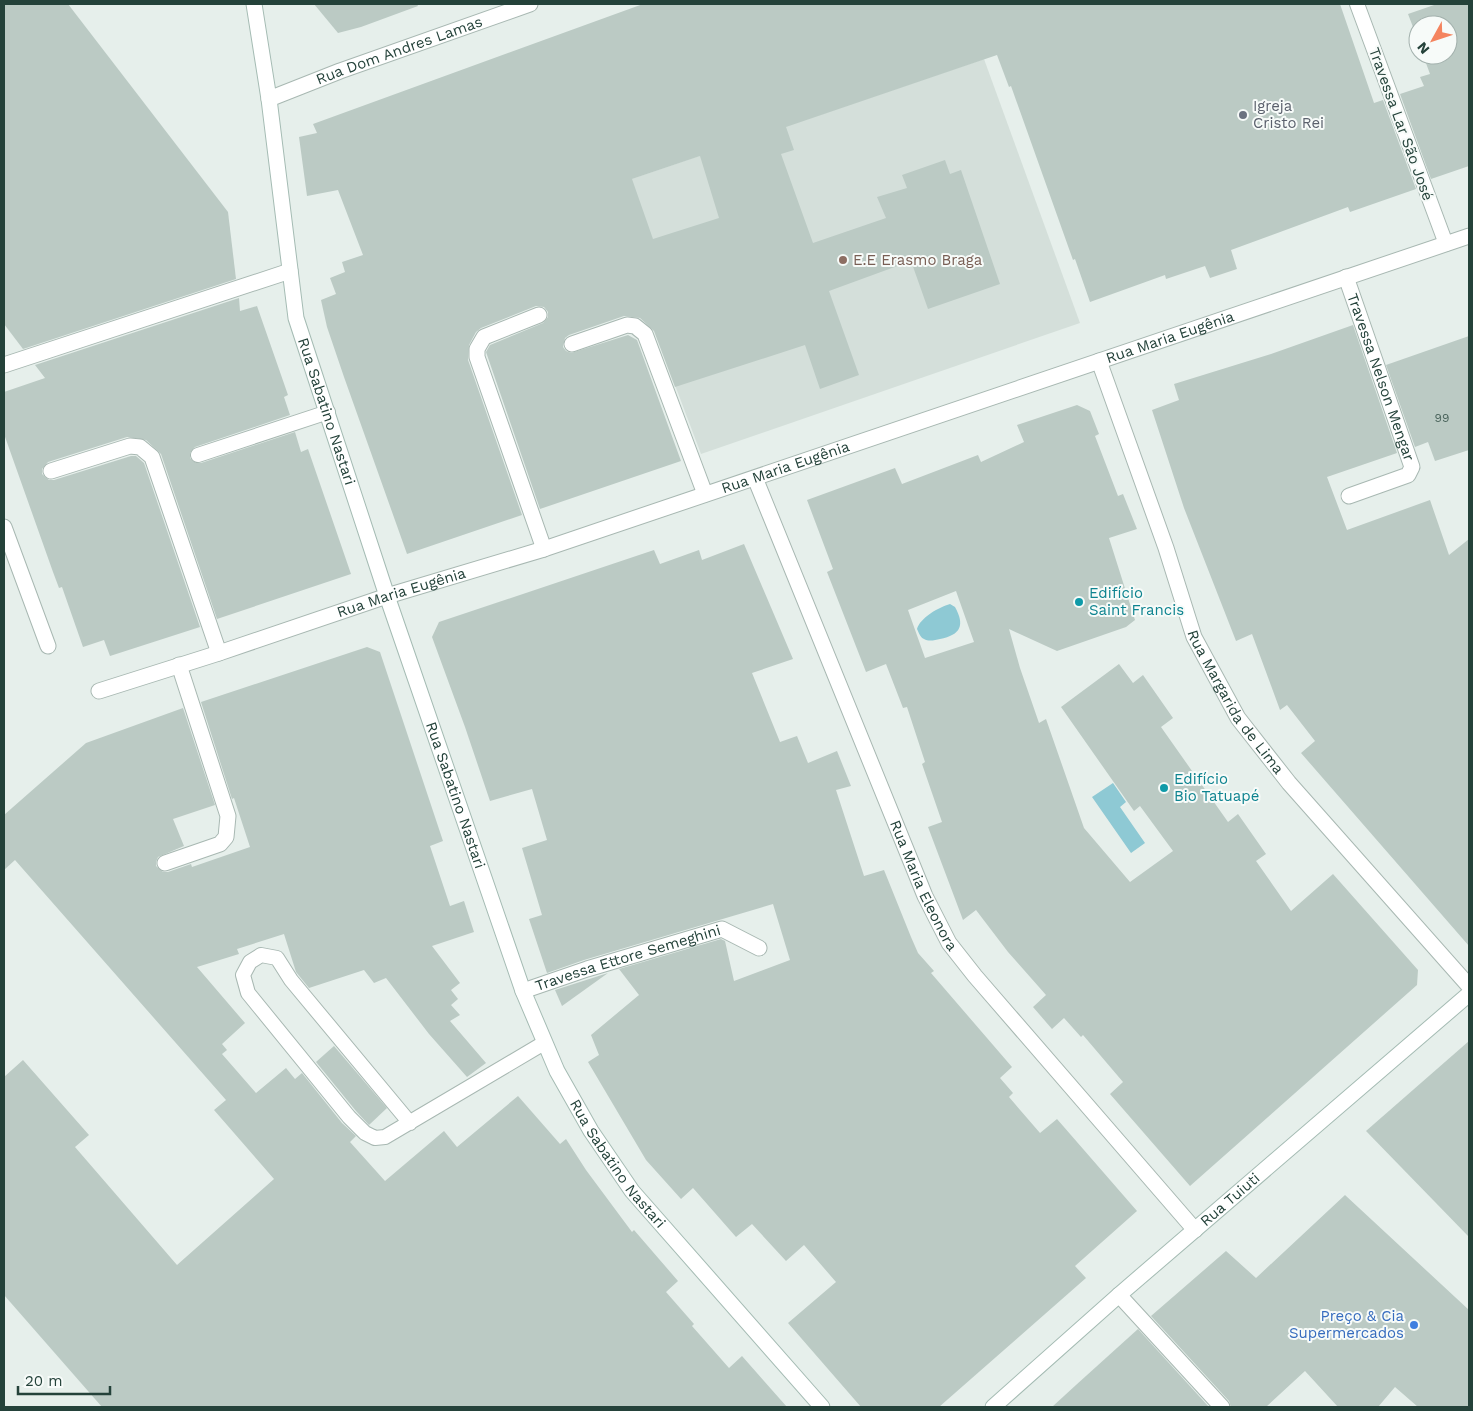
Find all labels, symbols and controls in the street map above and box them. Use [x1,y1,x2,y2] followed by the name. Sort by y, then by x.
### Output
[313,12,485,89] street label: Rua Dom Andres Lamas
[1408,15,1458,65] north arrow
[1414,39,1433,57] text: N
[1365,45,1437,203] street label: Travessa Lar São José
[1253,97,1324,132] place label: Igreja Cristo Rei
[1237,109,1249,121] marker: Igreja Cristo Rei
[853,251,983,269] place label: E.E Erasmo Braga
[837,254,849,266] marker: E.E Erasmo Braga
[1343,291,1418,463] street label: Travessa Nelson Mengar
[1104,307,1237,367] street label: Rua Maria Eugênia
[294,335,359,487] street label: Rua Sabatino Nastari
[1435,411,1449,425] house number: 99
[719,437,852,497] street label: Rua Maria Eugênia
[335,564,468,621] street label: Rua Maria Eugênia
[1089,584,1184,619] place label: Edifício Saint Francis
[1073,596,1085,608] marker: Edifício Saint Francis
[1183,628,1288,778] street label: Rua Margarida de Lima
[422,719,489,871] street label: Rua Sabatino Nastari
[1174,770,1259,805] place label: Edifício Bio Tatuapé
[1158,782,1170,794] marker: Edifício Bio Tatuapé
[886,818,961,955] street label: Rua Maria Eleonora
[533,921,723,995] street label: Travessa Ettore Semeghini
[566,1096,669,1232] street label: Rua Sabatino Nastari
[1197,1169,1264,1230] street label: Rua Tuiuti
[1289,1307,1405,1342] place label: Preço & Cia Supermercados
[1408,1319,1420,1331] marker: Preço & Cia Supermercados
[18,1364,110,1396] scale bar
[25,1372,63,1390] text: 20 m

